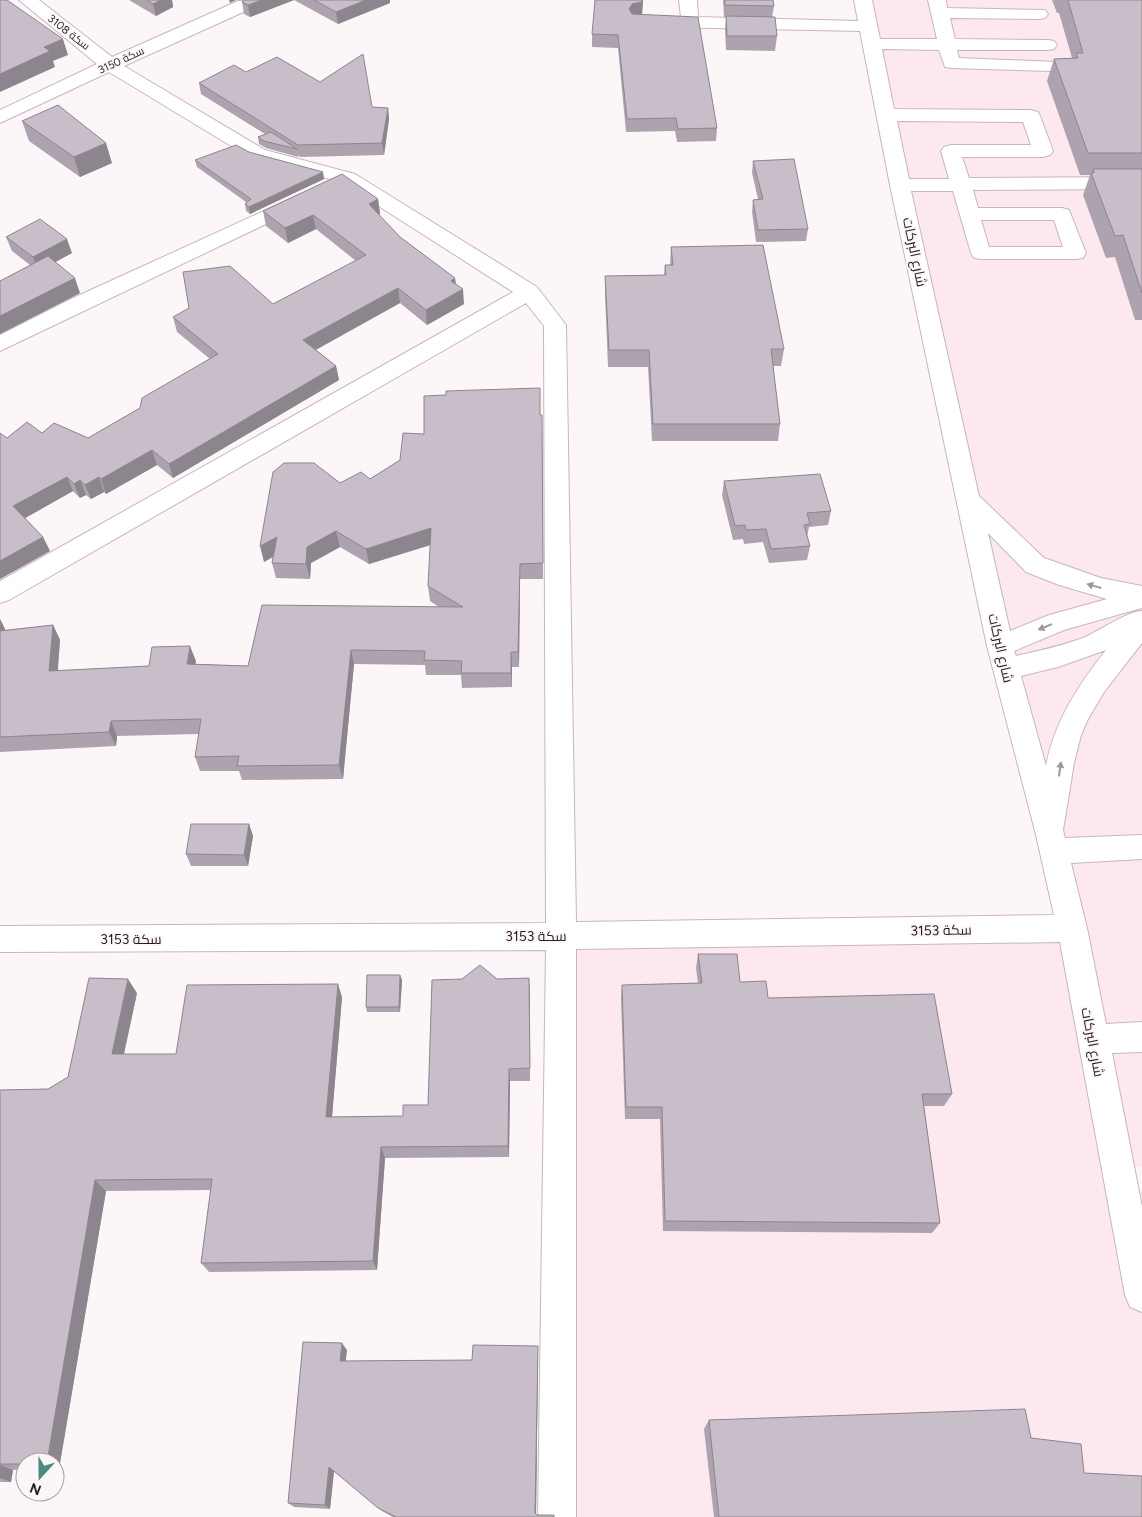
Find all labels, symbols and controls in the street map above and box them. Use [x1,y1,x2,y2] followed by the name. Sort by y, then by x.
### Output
[45,12,92,53] street label: سكة 3108
[96,44,146,77] street label: سكة 3150
[899,216,930,288] street label: شارع البركات
[1087,581,1102,589] one-way arrow
[984,612,1017,684] street label: شارع البركات
[1038,624,1052,632] one-way arrow
[1056,761,1064,777] one-way arrow
[910,921,972,940] street label: سكة 3153
[505,928,567,945] street label: سكة 3153
[100,931,162,948] street label: سكة 3153
[1077,1006,1108,1078] street label: شارع البركات
[15,1452,65,1502] north arrow
[27,1479,44,1499] text: N

